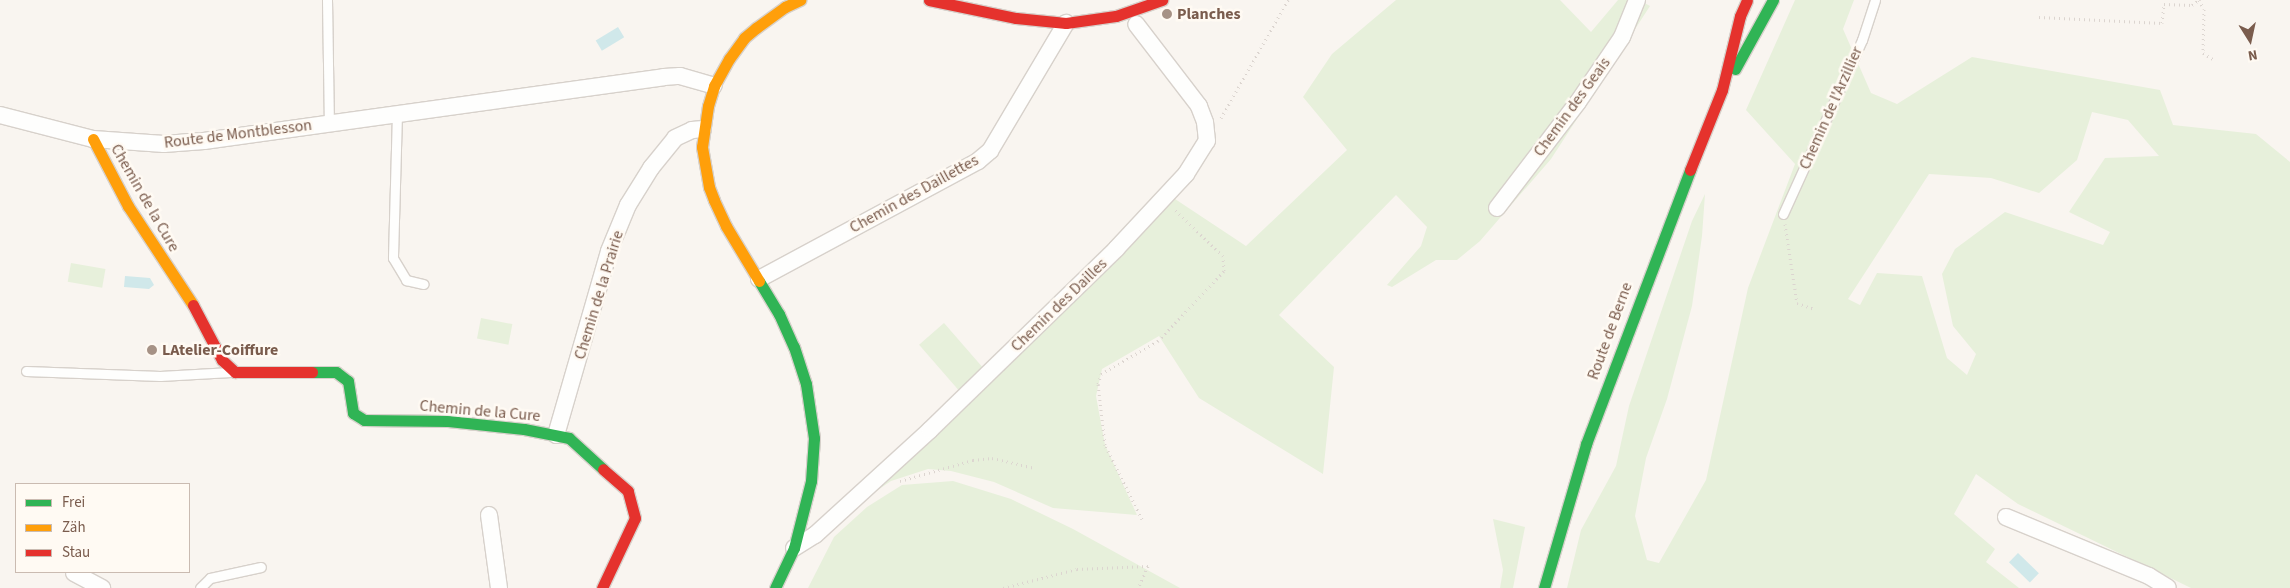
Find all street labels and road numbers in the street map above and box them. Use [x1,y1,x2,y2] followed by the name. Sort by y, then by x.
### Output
[1795,44,1867,172] street label: Chemin de l'Arzillier
[1530,54,1614,160] street label: Chemin des Geais
[163,115,313,153] street label: Route de Montblesson
[106,141,184,255] street label: Chemin de la Cure
[846,151,982,237] street label: Chemin des Daillettes
[570,228,628,362] street label: Chemin de la Prairie
[1007,254,1111,356] street label: Chemin des Dailles
[1583,280,1637,382] street label: Route de Berne
[419,396,541,426] street label: Chemin de la Cure

